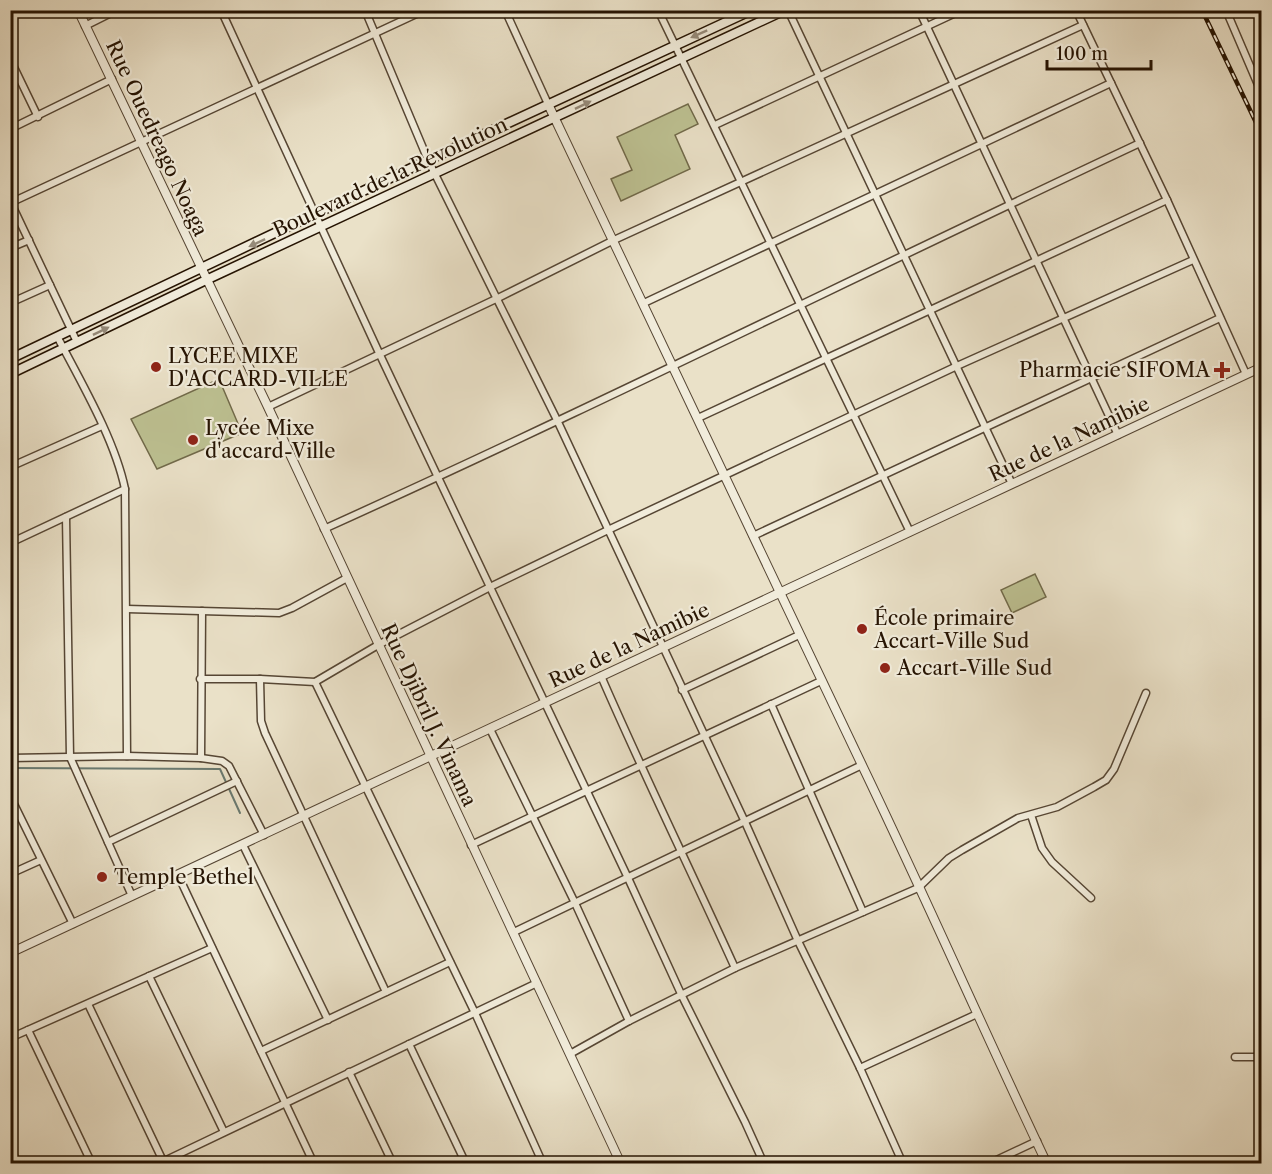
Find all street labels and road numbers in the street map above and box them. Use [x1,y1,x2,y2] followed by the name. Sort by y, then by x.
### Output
[101,36,213,240] street label: Rue Ouedreago Noaga
[269,112,512,242] street label: Boulevard de la Révolution
[985,391,1153,487] street label: Rue de la Namibie
[545,597,713,693] street label: Rue de la Namibie
[376,620,482,811] street label: Rue Djibril J. Vinama

